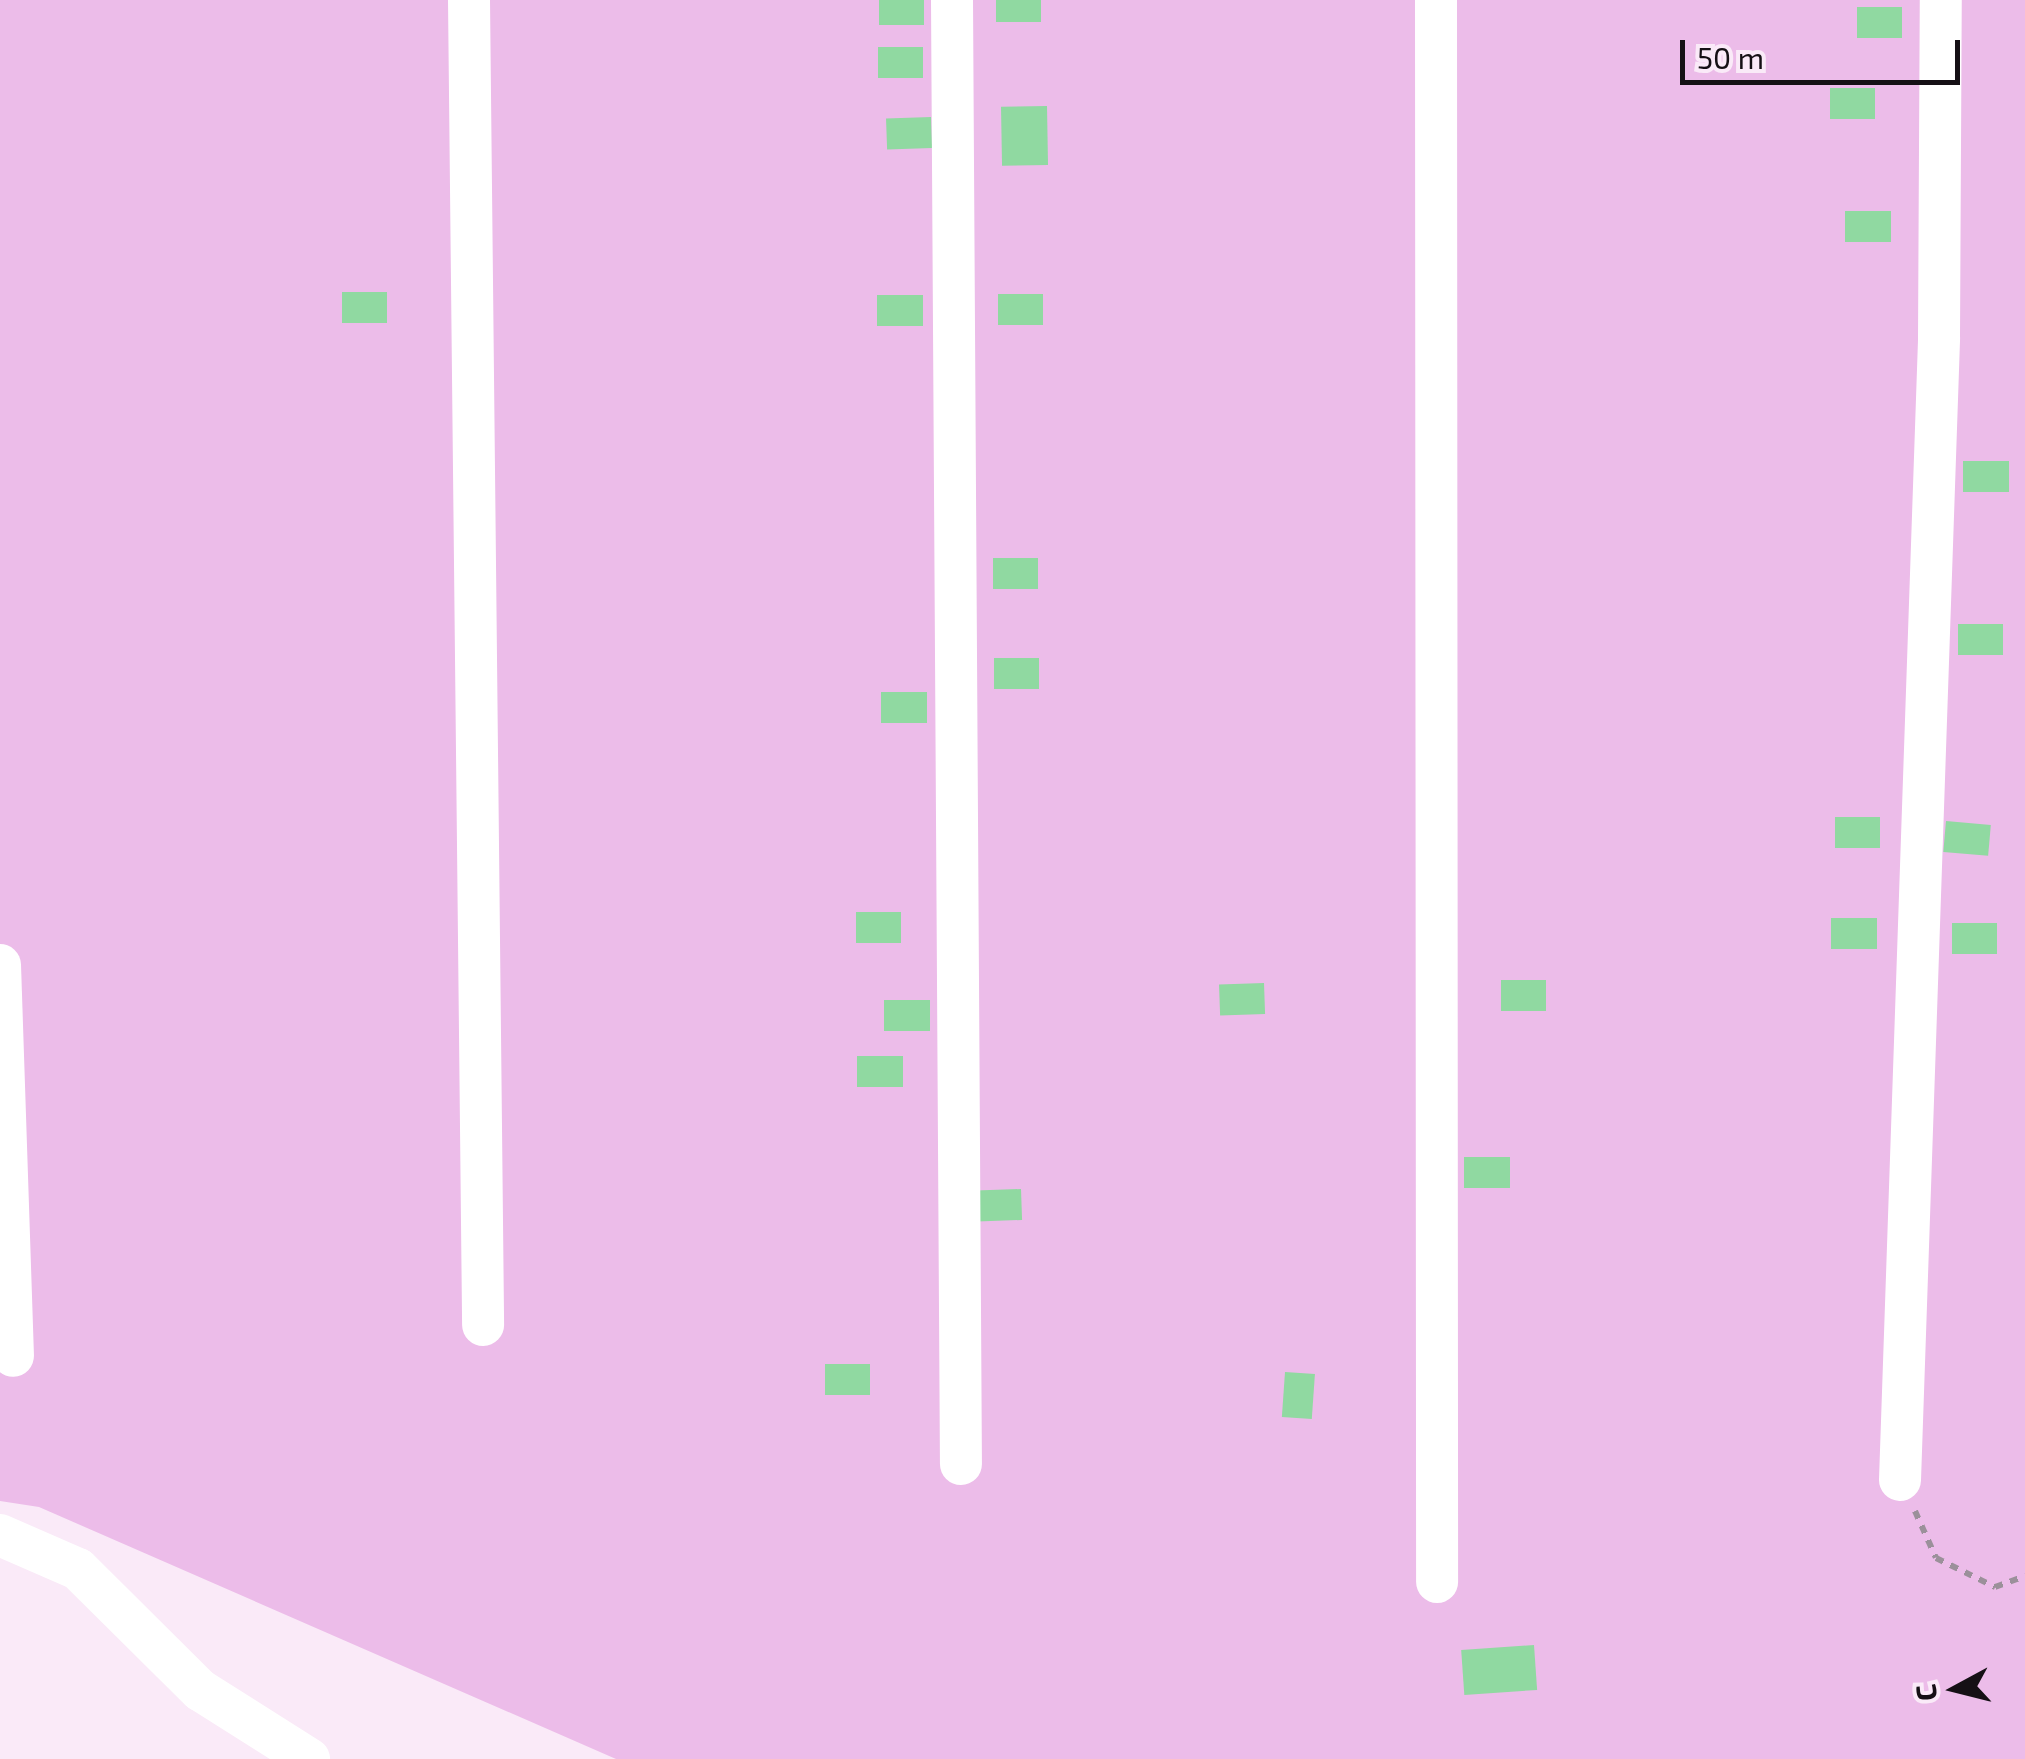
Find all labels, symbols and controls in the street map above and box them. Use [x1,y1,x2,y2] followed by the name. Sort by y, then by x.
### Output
[1685,20,1965,82] scale bar
[1697,39,1764,75] text: 50 m
[1905,1639,2005,1739] north arrow
[1907,1682,1943,1703] text: С

